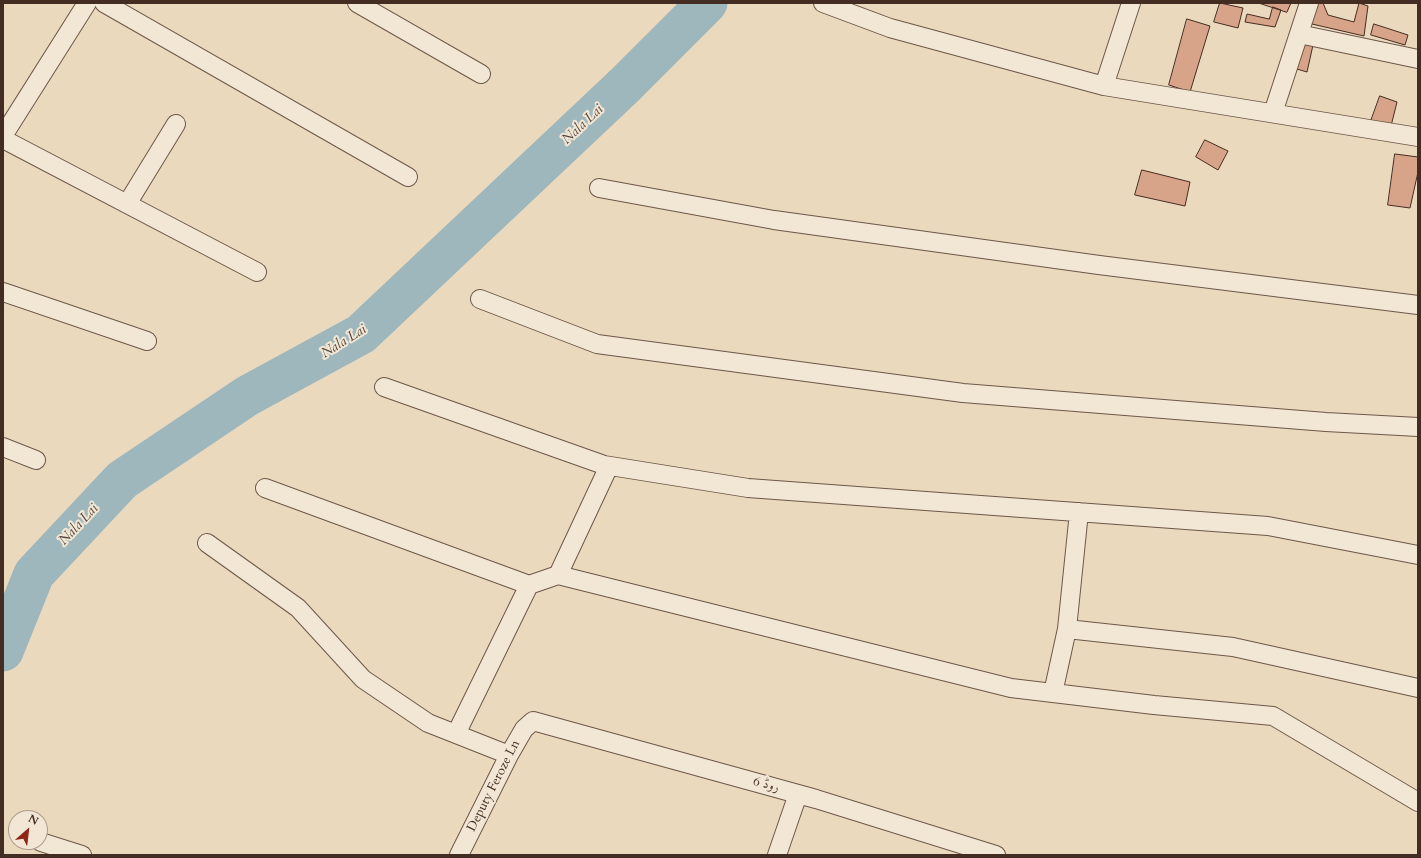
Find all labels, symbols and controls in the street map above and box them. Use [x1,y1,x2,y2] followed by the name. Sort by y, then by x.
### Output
[559,102,607,148] water label: Nala Lai
[318,322,370,362] water label: Nala Lai
[56,501,102,549] water label: Nala Lai
[464,738,524,834] street label: Deputy Feroze Ln
[751,774,781,796] street label: روڈ 6
[8,810,48,850] north arrow
[26,811,41,829] text: N

